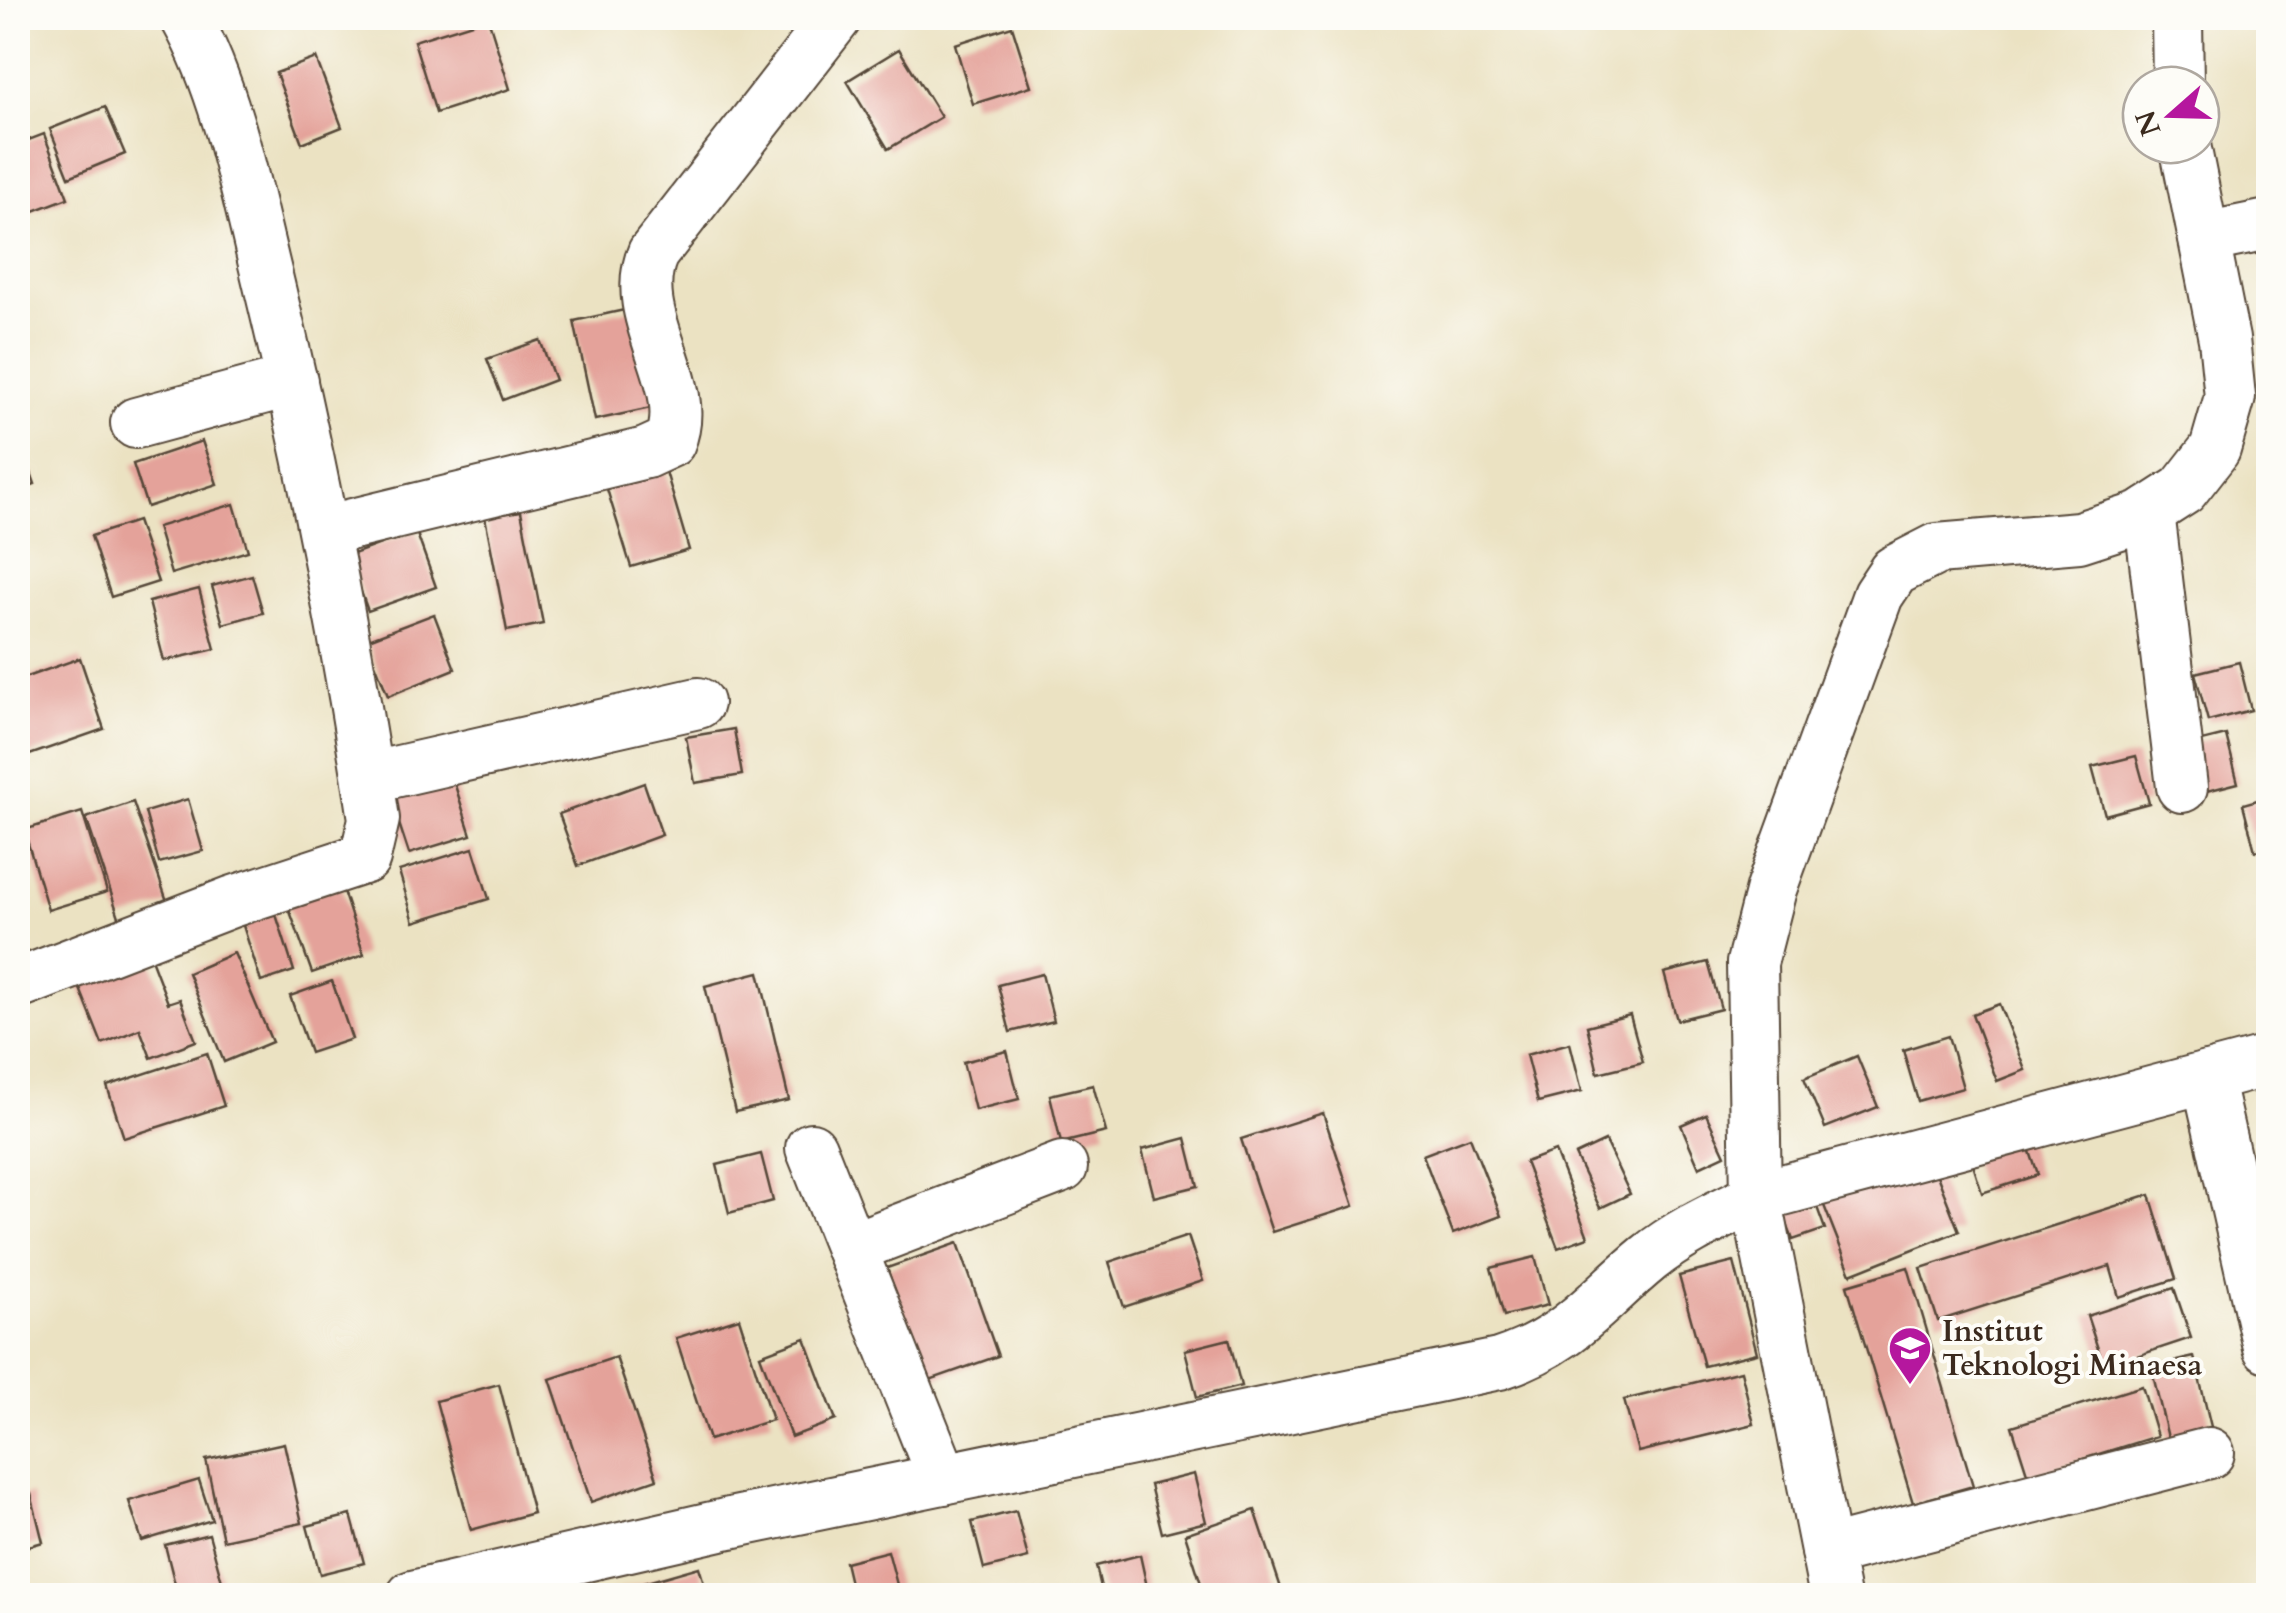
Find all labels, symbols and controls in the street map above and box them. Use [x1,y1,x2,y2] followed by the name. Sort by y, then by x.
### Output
[2121,65,2221,165] north arrow
[2126,105,2170,141] text: N
[1942,1311,2203,1386] place label: Institut Teknologi Minaesa
[1887,1325,1933,1386] school or university icon: Institut Teknologi Minaesa

